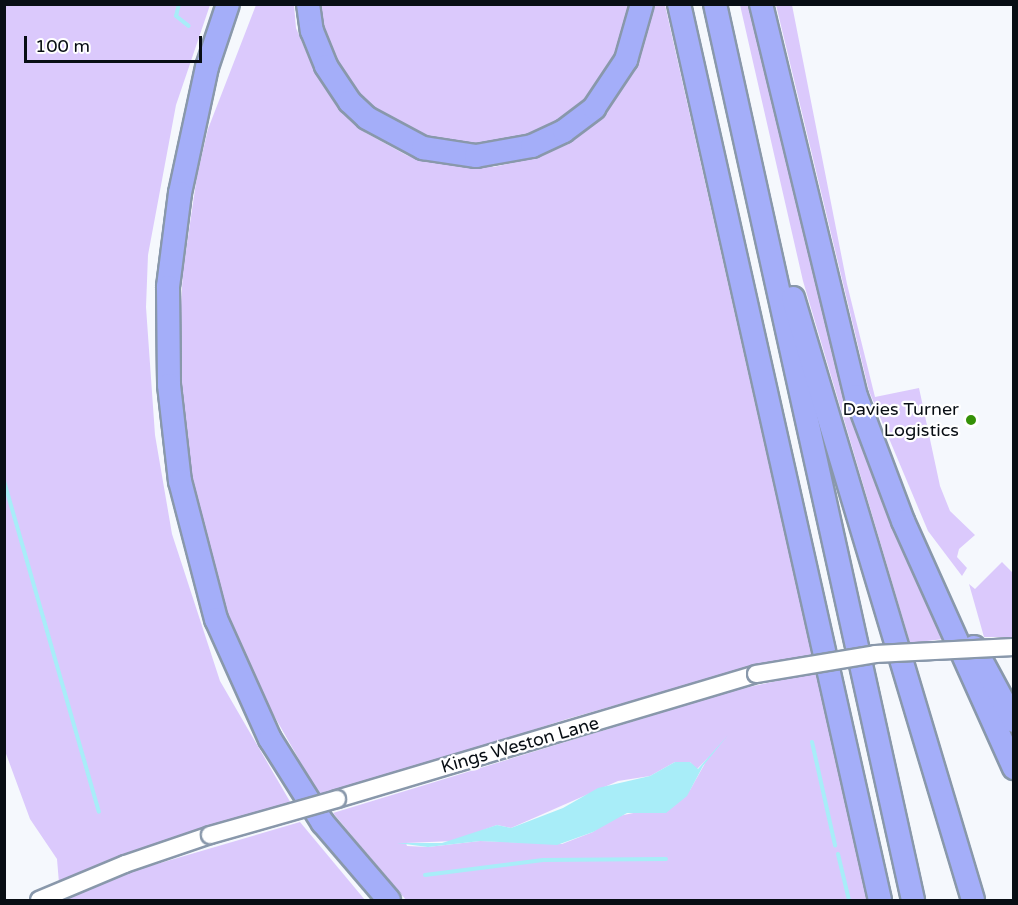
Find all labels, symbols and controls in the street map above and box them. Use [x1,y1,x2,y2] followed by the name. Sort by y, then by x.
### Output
[27,24,206,62] scale bar
[35,35,90,57] text: 100 m
[842,399,959,442] place label: Davies Turner Logistics
[964,413,978,427] marker: Davies Turner Logistics
[439,712,601,778] street label: Kings Weston Lane

